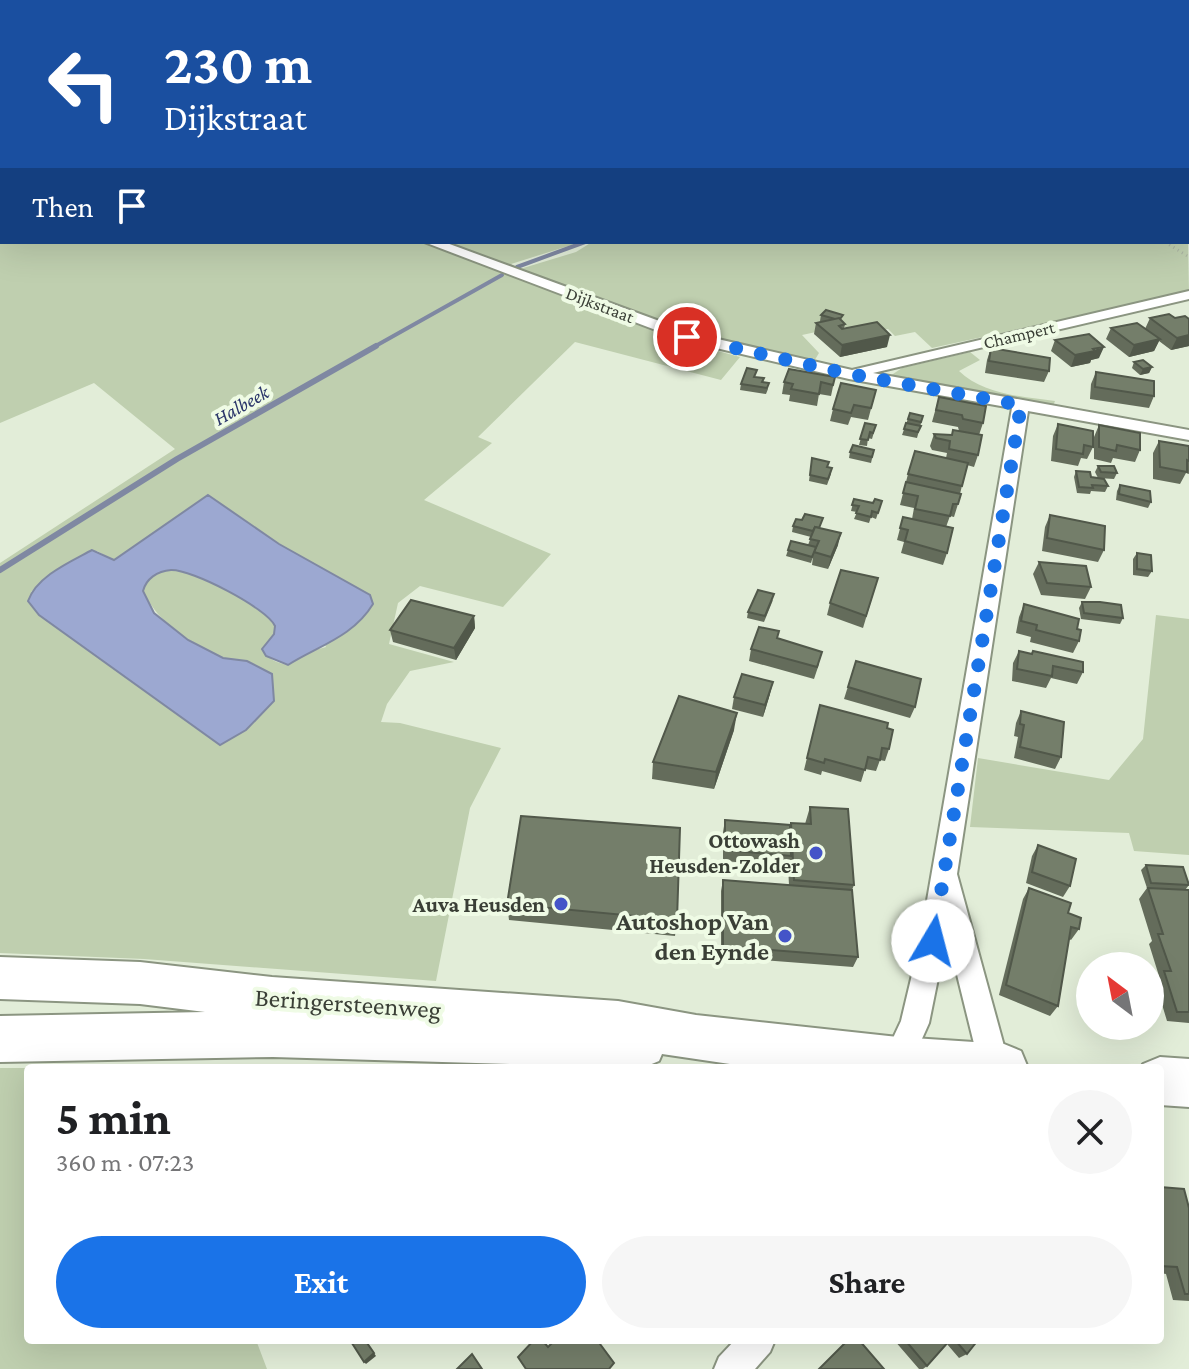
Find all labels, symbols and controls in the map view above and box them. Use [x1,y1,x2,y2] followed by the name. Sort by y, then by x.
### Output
[32,32,136,136] icon: left
[164,33,312,95] text: 230 m
[164,98,307,138] text: Dijkstraat
[110,184,154,228] icon: arrive
[32,190,94,223] text: Then
[563,283,638,328] street label: Dijkstraat
[653,303,721,371] pin
[665,315,709,359] icon: arrive
[981,317,1058,353] street label: Champert
[209,380,274,430] water label: Halbeek
[649,828,800,878] place label: Ottowash Heusden-Zolder
[807,844,825,862] marker: Ottowash Heusden-Zolder
[412,892,545,917] place label: Auva Heusden
[552,895,570,913] marker: Auva Heusden
[891,899,975,983] position arrow
[615,907,769,966] place label: Autoshop Van den Eynde
[776,927,794,945] marker: Autoshop Van den Eynde
[1076,952,1164,1040] north arrow
[1076,952,1164,1040] map controls
[254,983,443,1025] street label: Beringersteenweg
[1048,1090,1132,1174] button: close
[56,1091,171,1144] text: 5 min
[56,1148,194,1177] text: 360 m · 07:23
[56,1236,586,1328] button: Exit
[602,1236,1132,1328] button: Share

